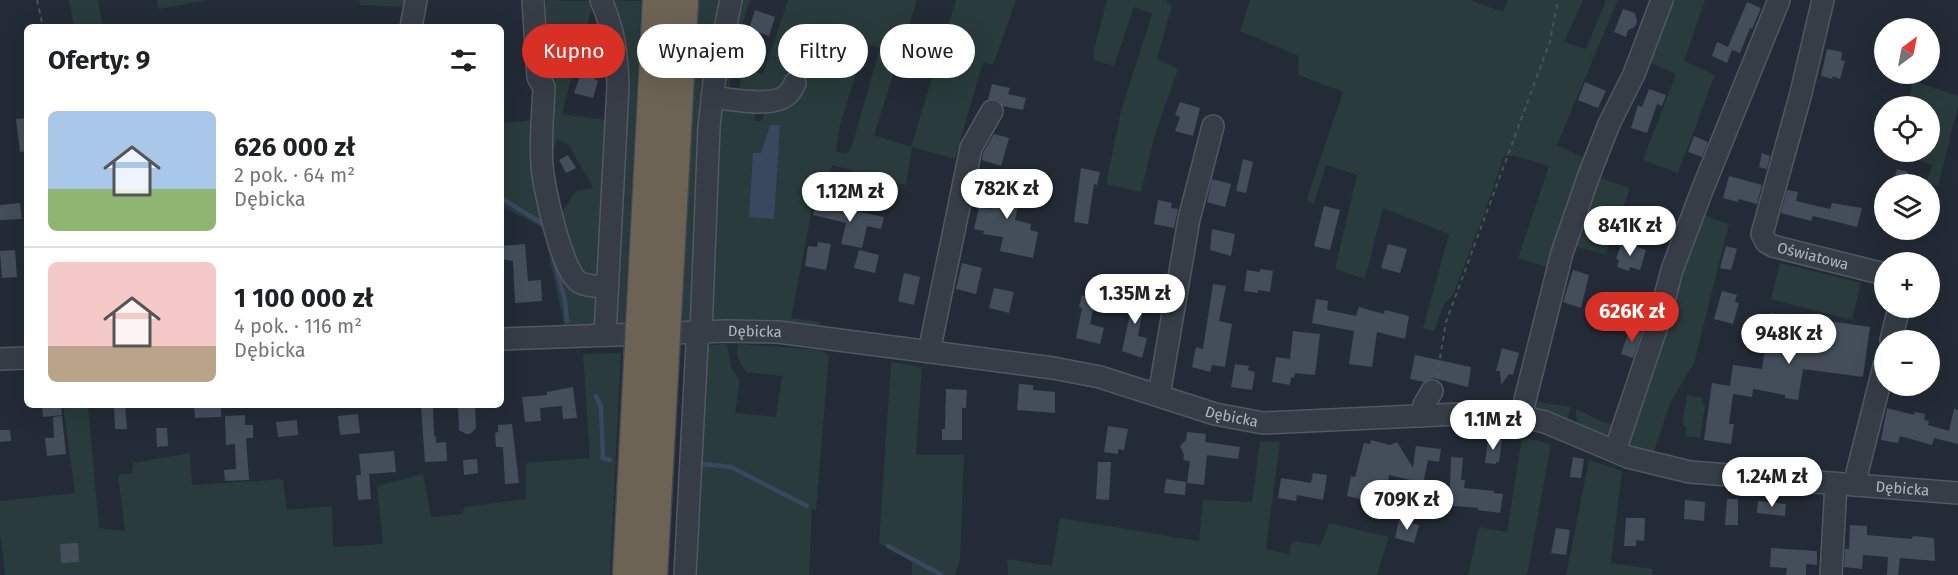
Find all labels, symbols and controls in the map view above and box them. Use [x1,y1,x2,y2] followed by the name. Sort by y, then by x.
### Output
[1874,18,1940,84] north arrow
[1874,18,1940,396] map controls
[522,24,625,78] chip: Kupno
[637,24,766,78] chip: Wynajem
[778,24,868,78] chip: Filtry
[880,24,975,78] chip: Nowe
[447,44,480,77] icon: filters
[48,45,150,76] text: Oferty: 9
[1874,96,1940,162] button: locate
[234,132,355,163] text: 626 000 zł
[96,135,168,207] icon: home
[234,163,355,187] text: 2 pok. · 64 m²
[952,169,1062,220] pin: 782K zł
[788,172,912,223] pin: 1.12M zł
[1874,174,1940,240] button: layers
[975,176,1039,200] text: 782K zł
[816,179,884,203] text: 1.12M zł
[234,187,306,211] text: Dębicka
[1575,206,1685,257] pin: 841K zł
[1598,213,1662,237] text: 841K zł
[1775,238,1851,274] street label: Oświatowa
[1874,252,1940,318] button: +
[1073,274,1197,325] pin: 1.35M zł
[1099,281,1171,305] text: 1.35M zł
[234,283,374,314] text: 1 100 000 zł
[96,286,168,358] icon: home
[1577,292,1687,343] pin: 626K zł
[1599,299,1665,323] text: 626K zł
[234,314,362,338] text: 4 pok. · 116 m²
[1734,314,1844,365] pin: 948K zł
[1755,321,1823,345] text: 948K zł
[728,322,782,341] street label: Dębicka
[1874,330,1940,396] button: −
[234,338,306,362] text: Dębicka
[1438,400,1548,451] pin: 1.1M zł
[1203,402,1260,431] street label: Dębicka
[1464,407,1522,431] text: 1.1M zł
[1710,457,1834,508] pin: 1.24M zł
[1736,464,1808,488] text: 1.24M zł
[1875,478,1930,500] street label: Dębicka
[1352,480,1462,531] pin: 709K zł
[1374,487,1440,511] text: 709K zł

